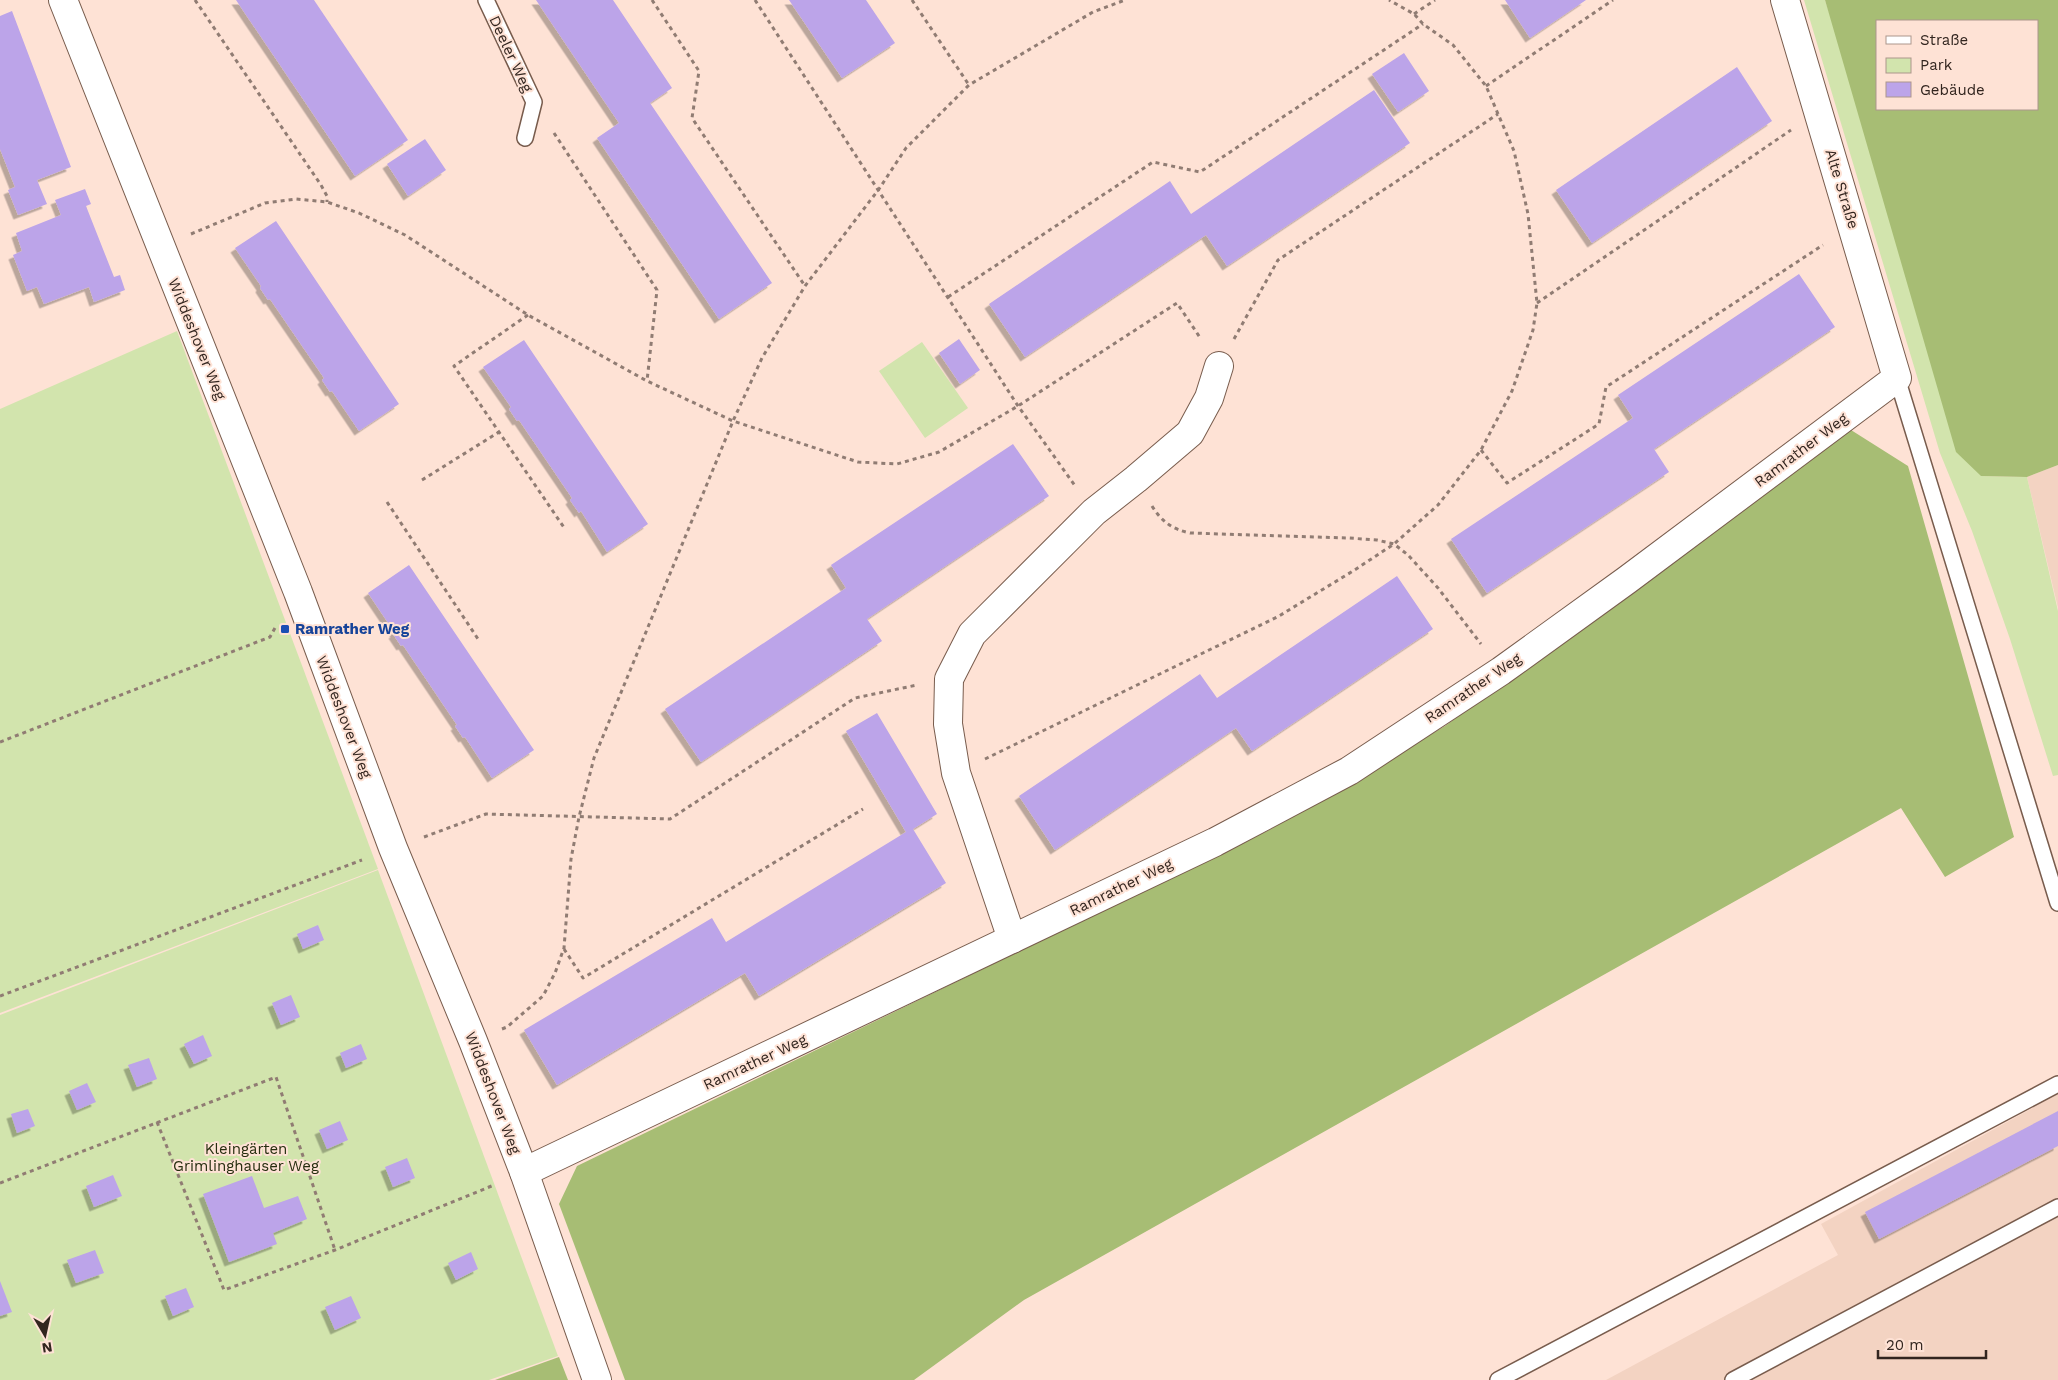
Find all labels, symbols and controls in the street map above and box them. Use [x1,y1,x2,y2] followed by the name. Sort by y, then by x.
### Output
[485,13,537,95] street label: Deeler Weg
[1876,20,2038,110] legend
[1920,31,1968,49] text: Straße
[1920,56,1953,74] text: Park
[1920,81,1985,99] text: Gebäude
[1821,147,1863,231] street label: Alte Straße
[164,276,230,402] street label: Widdeshover Weg
[1751,409,1851,491] street label: Ramrather Weg
[295,620,410,638] place label: Ramrather Weg
[279,623,291,635] marker: Ramrather Weg
[1421,649,1525,727] street label: Ramrather Weg
[312,653,376,781] street label: Widdeshover Weg
[1067,854,1175,920] street label: Ramrather Weg
[461,1029,525,1157] street label: Widdeshover Weg
[700,1030,810,1094] street label: Ramrather Weg
[173,1140,319,1175] park label: Kleingärten Grimlinghauser Weg
[20,1310,70,1360] north arrow
[1878,1328,1986,1360] scale bar
[1886,1336,1924,1354] text: 20 m
[41,1339,53,1357] text: N

